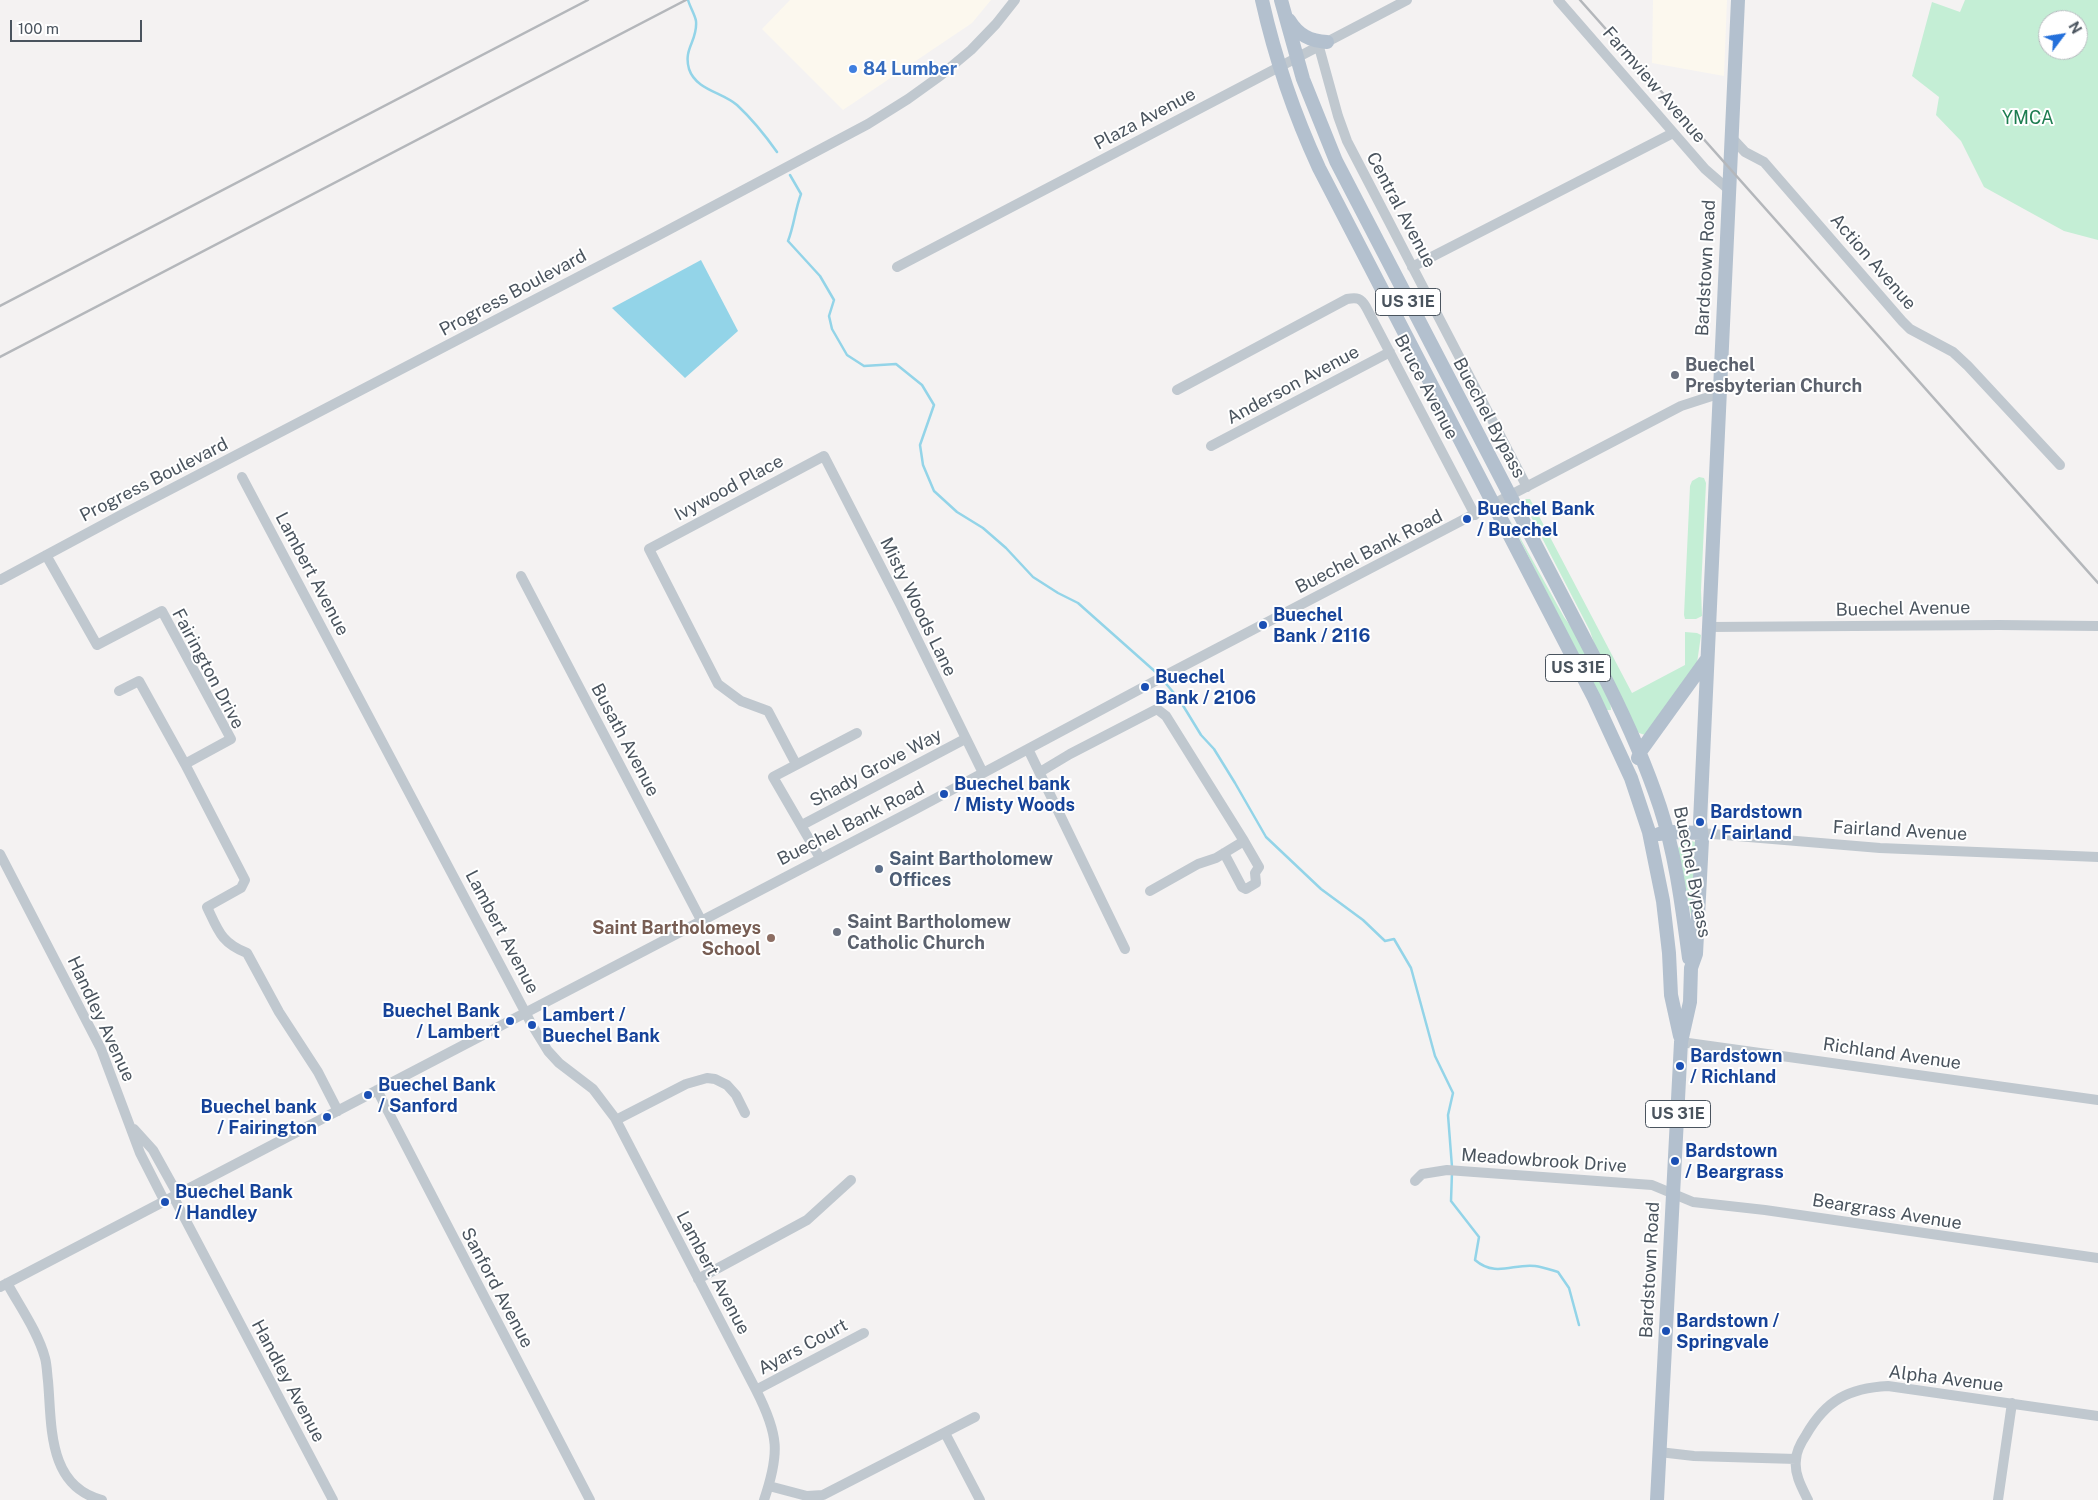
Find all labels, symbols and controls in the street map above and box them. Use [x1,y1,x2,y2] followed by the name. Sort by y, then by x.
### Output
[12,10,145,42] scale bar
[2038,10,2088,60] north arrow
[2065,19,2085,37] text: N
[18,20,59,37] text: 100 m
[1598,23,1710,147] street label: Farmview Avenue
[863,58,957,80] place label: 84 Lumber
[847,63,859,75] marker: 84 Lumber
[1091,83,1199,155] street label: Plaza Avenue
[2002,107,2054,129] park label: YMCA
[1361,148,1441,272] street label: Central Avenue
[1692,199,1720,337] street label: Bardstown Road
[1825,210,1921,314] street label: Action Avenue
[436,245,590,341] street label: Progress Boulevard
[1376,288,1440,316] road number: US 31E
[1389,331,1463,443] street label: Bruce Avenue
[1223,341,1363,429] street label: Anderson Avenue
[1448,354,1530,482] street label: Buechel Bypass
[1685,354,1862,396] place label: Buechel Presbyterian Church
[1669,369,1681,381] marker: Buechel Presbyterian Church
[76,433,232,527] street label: Progress Boulevard
[671,450,787,526] street label: Ivywood Place
[1477,498,1595,540] place label: Buechel Bank / Buechel
[1292,506,1446,598] street label: Buechel Bank Road
[270,509,354,639] street label: Lambert Avenue
[1461,513,1473,525] marker: Buechel Bank / Buechel
[875,534,961,680] street label: Misty Woods Lane
[1836,597,1970,621] street label: Buechel Avenue
[1273,604,1370,646] place label: Buechel Bank / 2116
[167,605,249,733] street label: Fairington Drive
[1257,619,1269,631] marker: Buechel Bank / 2116
[1546,654,1610,681] road number: US 31E
[1155,666,1256,709] place label: Buechel Bank / 2106
[586,680,664,800] street label: Busath Avenue
[1139,681,1151,693] marker: Buechel Bank / 2106
[806,724,946,812] street label: Shady Grove Way
[954,773,1075,816] place label: Buechel bank / Misty Woods
[774,778,928,870] street label: Buechel Bank Road
[938,788,950,800] marker: Buechel bank / Misty Woods
[1710,801,1802,844] place label: Bardstown / Fairland
[1669,805,1715,939] street label: Buechel Bypass
[1694,816,1706,828] marker: Bardstown / Fairland
[1832,817,1968,845] street label: Fairland Avenue
[889,848,1053,891] place label: Saint Bartholomew Offices
[873,863,885,875] marker: Saint Bartholomew Offices
[460,867,544,997] street label: Lambert Avenue
[847,911,1011,954] place label: Saint Bartholomew Catholic Church
[592,917,761,960] place label: Saint Bartholomeys School
[831,926,843,938] marker: Saint Bartholomew Catholic Church
[765,932,777,944] marker: Saint Bartholomeys School
[63,953,139,1085] street label: Handley Avenue
[382,1000,500,1042] place label: Buechel Bank / Lambert
[542,1004,660,1046] place label: Lambert / Buechel Bank
[504,1015,516,1027] marker: Buechel Bank / Lambert
[526,1019,538,1031] marker: Lambert / Buechel Bank
[1822,1034,1962,1074] street label: Richland Avenue
[1690,1045,1782,1088] place label: Bardstown / Richland
[1674,1060,1686,1072] marker: Bardstown / Richland
[378,1074,496,1116] place label: Buechel Bank / Sanford
[362,1089,374,1101] marker: Buechel Bank / Sanford
[201,1096,317,1138] place label: Buechel bank / Fairington
[1646,1100,1710,1128] road number: US 31E
[321,1111,333,1123] marker: Buechel bank / Fairington
[1685,1140,1784,1182] place label: Bardstown / Beargrass
[1460,1144,1628,1178] street label: Meadowbrook Drive
[1669,1155,1681,1167] marker: Bardstown / Beargrass
[175,1181,293,1224] place label: Buechel Bank / Handley
[1811,1190,1963,1234] street label: Beargrass Avenue
[159,1196,171,1208] marker: Buechel Bank / Handley
[1636,1201,1664,1339] street label: Bardstown Road
[671,1208,755,1338] street label: Lambert Avenue
[456,1224,538,1352] street label: Sanford Avenue
[1676,1310,1779,1352] place label: Bardstown / Springvale
[754,1314,852,1380] street label: Ayars Court
[247,1316,329,1446] street label: Handley Avenue
[1660,1325,1672,1337] marker: Bardstown / Springvale
[1887,1361,2005,1397] street label: Alpha Avenue

